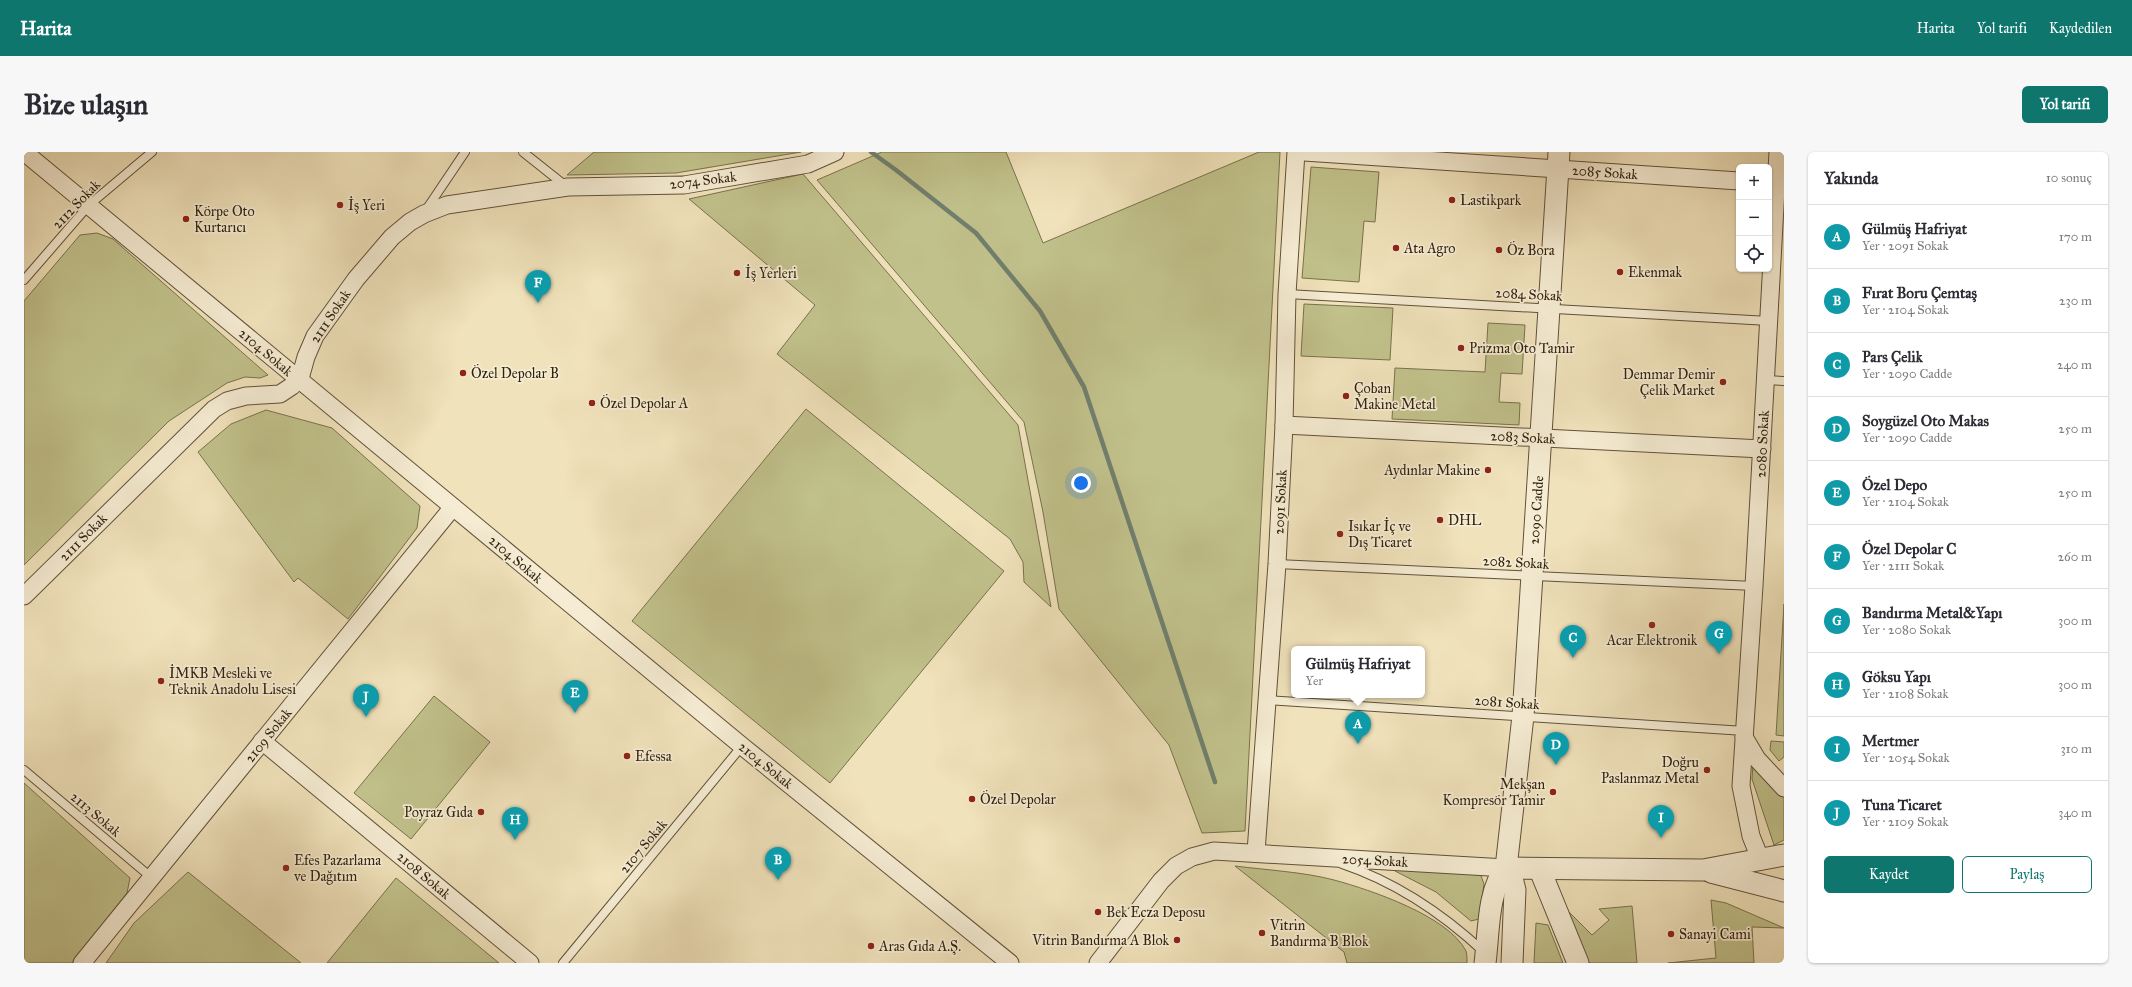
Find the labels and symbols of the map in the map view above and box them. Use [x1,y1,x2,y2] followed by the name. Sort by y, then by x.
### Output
[1571,162,1639,183] street label: 2085 Sokak
[669,168,738,193] street label: 2074 Sokak
[49,176,104,233] street label: 2112 Sokak
[1460,192,1522,209] place label: Lastikpark
[1447,195,1457,205] marker: Lastikpark
[348,196,385,214] place label: İş Yeri
[335,200,345,210] marker: İş Yeri
[194,203,255,236] place label: Körpe Oto Kurtarıcı
[181,214,191,224] marker: Körpe Oto Kurtarıcı
[1403,240,1455,257] place label: Ata Agro
[1507,240,1555,259] place label: Öz Bora
[1391,243,1401,253] marker: Ata Agro
[1494,245,1504,255] marker: Öz Bora
[745,264,797,282] place label: İş Yerleri
[1628,264,1682,281] place label: Ekenmak
[1615,267,1625,277] marker: Ekenmak
[732,268,742,278] marker: İş Yerleri
[525,270,551,303] pin: F
[1495,284,1564,305] street label: 2084 Sokak
[306,286,355,346] street label: 2111 Sokak
[235,325,297,380] street label: 2104 Sokak
[1469,340,1575,357] place label: Prizma Oto Tamir
[1456,343,1466,353] marker: Prizma Oto Tamir
[471,363,559,382] place label: Özel Depolar B
[1623,366,1716,399] place label: Demmar Demir Çelik Market
[458,368,468,378] marker: Özel Depolar B
[1718,377,1728,387] marker: Demmar Demir Çelik Market
[1354,380,1436,413] place label: Çoban Makine Metal
[1341,391,1351,401] marker: Çoban Makine Metal
[600,393,689,412] place label: Özel Depolar A
[587,398,597,408] marker: Özel Depolar A
[1752,409,1773,478] street label: 2080 Sokak
[1490,427,1556,448] street label: 2083 Sokak
[1383,462,1480,479] place label: Aydınlar Makine
[1483,465,1493,475] marker: Aydınlar Makine
[1270,469,1291,535] street label: 2091 Sokak
[1071,473,1091,493] your location
[1526,475,1547,545] street label: 2090 Cadde
[56,510,111,565] street label: 2111 Sokak
[1448,512,1482,529] place label: DHL
[1435,515,1445,525] marker: DHL
[1348,517,1412,551] place label: Isıkar İç ve Dış Ticaret
[1335,529,1345,539] marker: Isıkar İç ve Dış Ticaret
[485,532,547,587] street label: 2104 Sokak
[1482,552,1550,573] street label: 2082 Sokak
[1647,620,1657,630] marker: Acar Elektronik
[1706,621,1732,654] pin: G
[1560,625,1586,658] pin: C
[1606,632,1698,649] place label: Acar Elektronik
[169,664,296,698] place label: İMKB Mesleki ve Teknik Anadolu Lisesi
[156,676,166,686] marker: İMKB Mesleki ve Teknik Anadolu Lisesi
[562,680,588,713] pin: E
[353,684,379,717] pin: J
[1474,692,1541,713] street label: 2081 Sokak
[241,704,296,766] street label: 2109 Sokak
[1345,711,1371,744] pin: A
[1543,732,1569,765] pin: D
[735,738,797,793] street label: 2104 Sokak
[635,748,672,765] place label: Efessa
[622,751,632,761] marker: Efessa
[1601,754,1700,787] place label: Doğru Paslanmaz Metal
[1702,765,1712,775] marker: Doğru Paslanmaz Metal
[1442,776,1546,809] place label: Mekşan Kompresör Tamir
[1548,787,1558,797] marker: Mekşan Kompresör Tamir
[67,788,125,841] street label: 2113 Sokak
[980,789,1056,808] place label: Özel Depolar
[967,794,977,804] marker: Özel Depolar
[404,804,473,821] place label: Poyraz Gıda
[1648,805,1674,838] pin: I
[476,807,486,817] marker: Poyraz Gıda
[502,807,528,840] pin: H
[616,816,671,877] street label: 2107 Sokak
[765,847,791,880] pin: B
[393,848,454,903] street label: 2108 Sokak
[1342,850,1409,871] street label: 2054 Sokak
[293,852,381,885] place label: Efes Pazarlama ve Dağıtım
[281,863,291,873] marker: Efes Pazarlama ve Dağıtım
[1106,904,1206,921] place label: Bek Ecza Deposu
[1093,907,1103,917] marker: Bek Ecza Deposu
[1269,917,1369,950] place label: Vitrin Bandırma B Blok
[1679,926,1751,943] place label: Sanayi Cami
[1257,928,1267,938] marker: Vitrin Bandırma B Blok
[1666,929,1676,939] marker: Sanayi Cami
[1031,932,1169,949] place label: Vitrin Bandırma A Blok
[1172,935,1182,945] marker: Vitrin Bandırma A Blok
[878,938,961,955] place label: Aras Gıda A.Ş.
[866,941,876,951] marker: Aras Gıda A.Ş.

